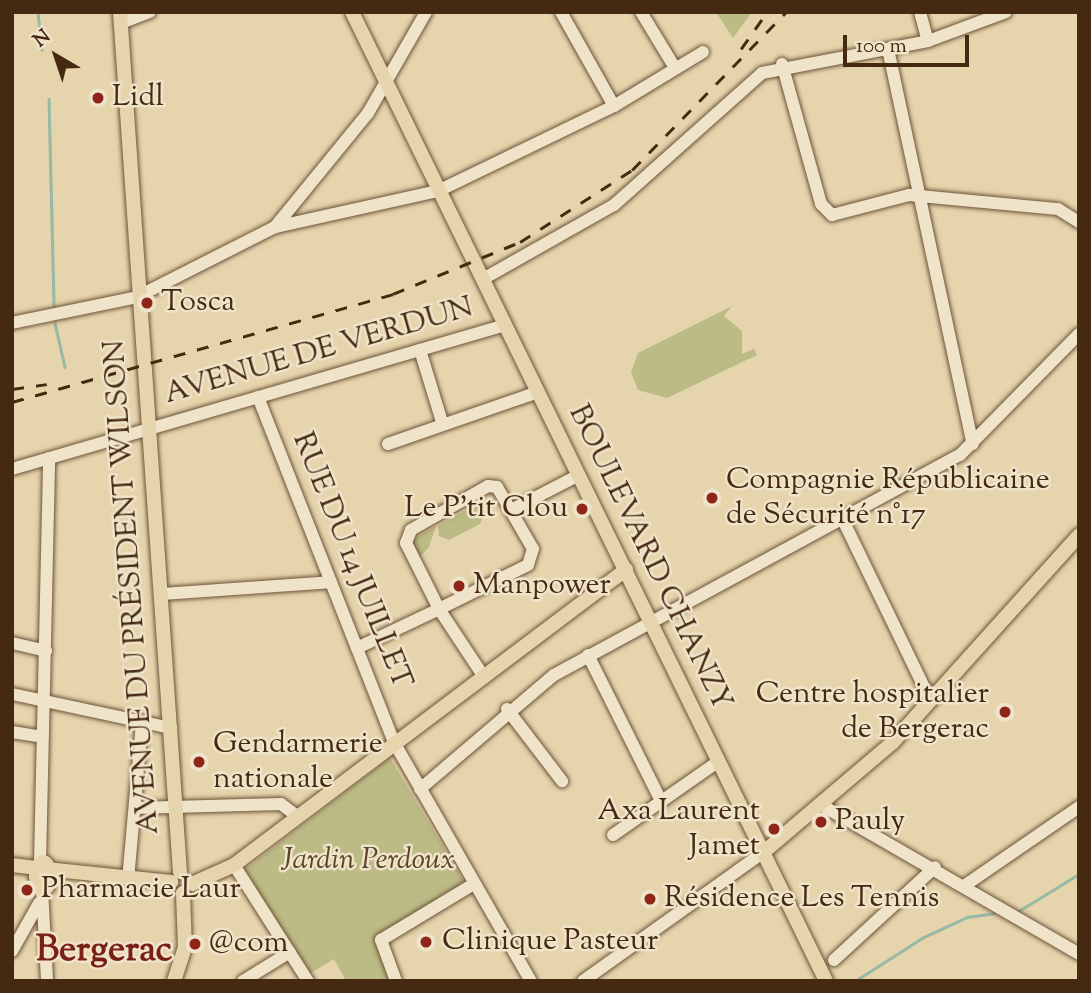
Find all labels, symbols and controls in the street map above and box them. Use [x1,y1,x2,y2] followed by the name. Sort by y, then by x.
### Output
[21,21,91,91] north arrow
[846,21,972,65] scale bar
[28,24,57,55] text: N
[856,32,907,62] text: 100 m
[112,80,164,116] place label: Lidl
[90,90,106,106] marker: Lidl
[161,285,235,321] place label: Tosca
[160,291,478,413] street label: AVENUE DE VERDUN
[139,295,155,311] marker: Tosca
[98,338,168,836] street label: AVENUE DU PRÉSIDENT WILSON
[559,399,739,717] street label: BOULEVARD CHANZY
[283,427,419,695] street label: RUE DU 14 JUILLET
[726,463,1050,534] place label: Compagnie Républicaine de Sécurité n°17
[704,490,720,506] marker: Compagnie Républicaine de Sécurité n°17
[404,491,568,527] place label: Le P'tit Clou
[574,501,590,517] marker: Le P'tit Clou
[473,568,611,604] place label: Manpower
[451,578,467,594] marker: Manpower
[756,677,989,748] place label: Centre hospitalier de Bergerac
[995,702,1015,722] marker: Centre hospitalier de Bergerac
[213,727,383,798] place label: Gendarmerie nationale
[191,754,207,770] marker: Gendarmerie nationale
[597,794,760,864] place label: Axa Laurent Jamet
[835,804,905,840] place label: Pauly
[813,814,829,830] marker: Pauly
[766,821,782,837] marker: Axa Laurent Jamet
[281,843,455,879] park label: Jardin Perdoux
[41,872,241,908] place label: Pharmacie Laur
[664,881,939,917] place label: Résidence Les Tennis
[19,882,35,898] marker: Pharmacie Laur
[642,891,658,907] marker: Résidence Les Tennis
[442,924,658,960] place label: Clinique Pasteur
[209,926,288,962] place label: @com
[36,929,172,973] district label: Bergerac
[416,932,436,952] marker: Clinique Pasteur
[187,936,203,952] marker: @com

